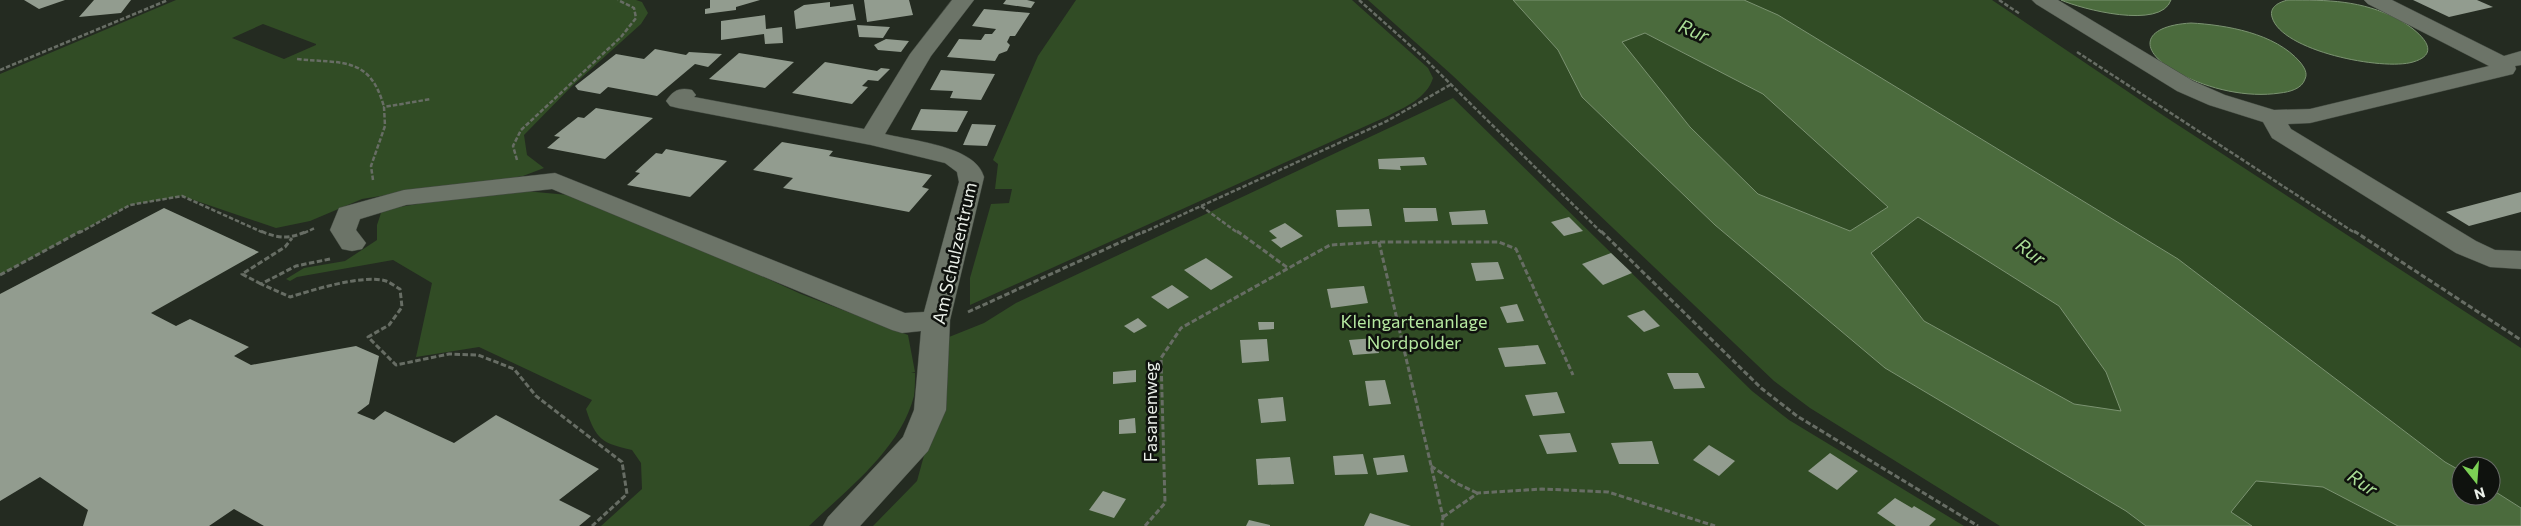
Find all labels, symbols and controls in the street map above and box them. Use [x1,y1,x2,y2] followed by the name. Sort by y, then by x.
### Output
[1675,13,1714,47] water label: Rur
[927,180,981,326] street label: Am Schulzentrum
[2012,233,2051,270] water label: Rur
[1340,310,1488,353] park label: Kleingartenanlage Nordpolder
[1139,362,1161,462] street label: Fasanenweg
[2451,456,2501,506] north arrow
[2344,464,2383,501] water label: Rur
[2472,484,2487,504] text: N

